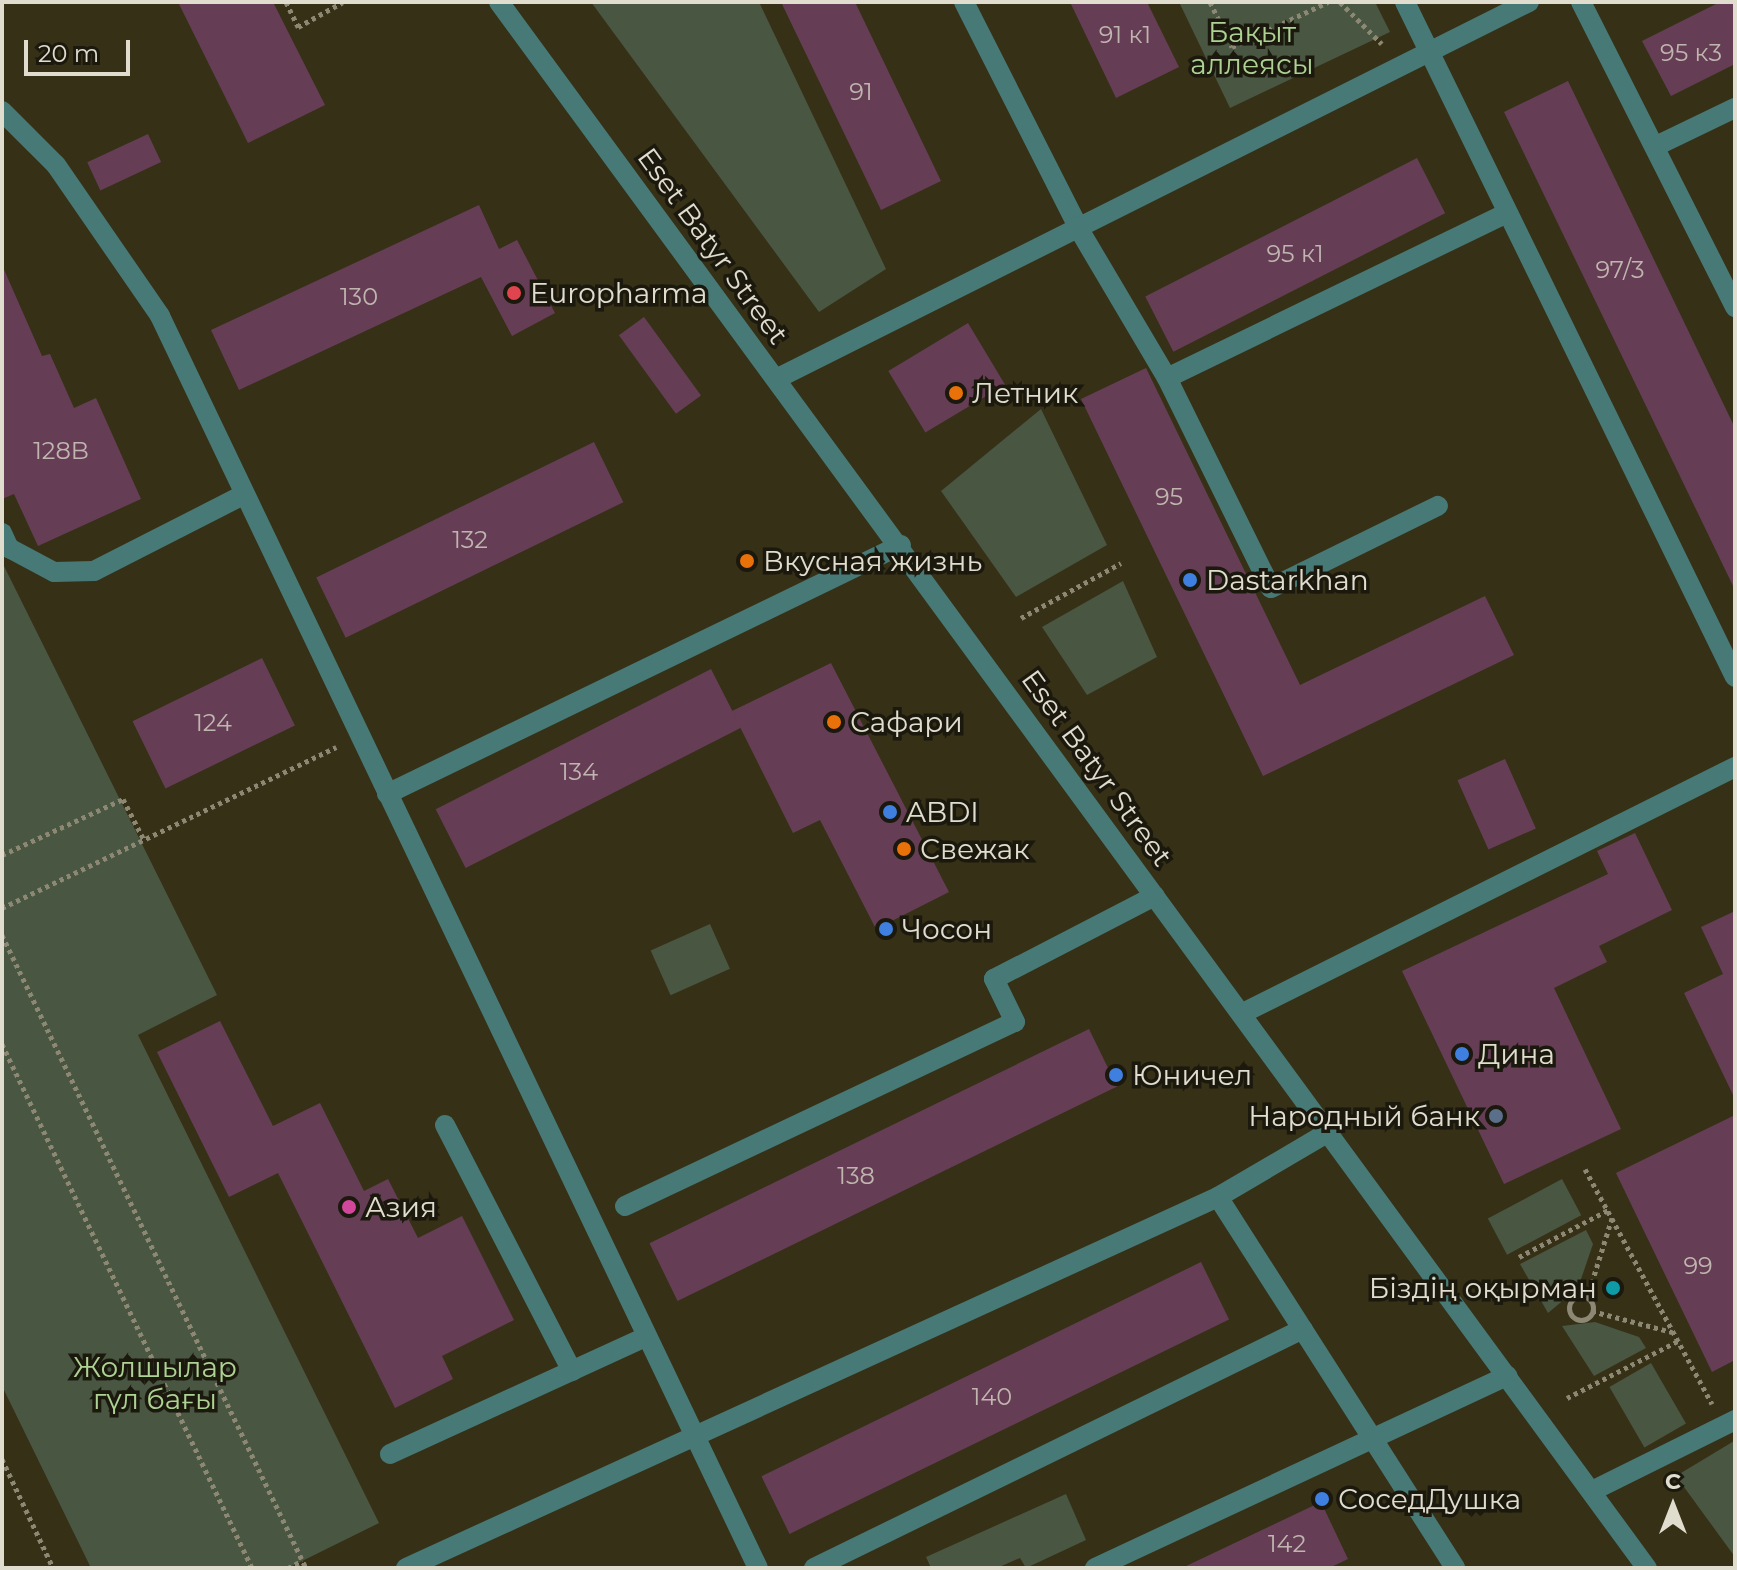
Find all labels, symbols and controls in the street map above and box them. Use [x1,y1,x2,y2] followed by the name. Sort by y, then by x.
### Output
[1190,15,1314,81] park label: Бақыт аллеясы
[1099,21,1151,49] house number: 91 к1
[28,24,134,74] scale bar
[38,39,99,68] text: 20 m
[1660,39,1722,67] house number: 95 к3
[849,78,873,106] house number: 91
[631,141,795,351] street label: Eset Batyr Street
[1266,240,1324,268] house number: 95 к1
[1595,256,1645,284] house number: 97/3
[530,276,707,310] place label: Europharma
[340,283,378,311] house number: 130
[505,284,523,302] marker: Europharma
[972,376,1078,410] place label: Летник
[947,384,965,402] marker: Летник
[33,437,89,465] house number: 128B
[1155,483,1183,511] house number: 95
[452,526,488,554] house number: 132
[763,544,982,578] place label: Вкусная жизнь
[738,552,756,570] marker: Вкусная жизнь
[1206,563,1369,597] place label: Dastarkhan
[1181,571,1199,589] marker: Dastarkhan
[1015,663,1179,873] street label: Eset Batyr Street
[850,705,963,739] place label: Сафари
[194,709,232,737] house number: 124
[825,713,843,731] marker: Сафари
[560,758,598,786] house number: 134
[906,795,979,829] place label: ABDI
[881,803,899,821] marker: ABDI
[920,832,1029,866] place label: Свежак
[895,840,913,858] marker: Свежак
[902,912,992,946] place label: Чосон
[877,920,895,938] marker: Чосон
[1478,1037,1555,1071] place label: Дина
[1453,1045,1471,1063] marker: Дина
[1132,1058,1252,1092] place label: Юничел
[1107,1066,1125,1084] marker: Юничел
[1248,1099,1480,1133] place label: Народный банк
[1487,1107,1505,1125] marker: Народный банк
[837,1162,875,1190] house number: 138
[365,1190,437,1224] place label: Азия
[340,1198,358,1216] marker: Азия
[1683,1252,1713,1280] house number: 99
[1369,1271,1597,1305] place label: Біздің оқырман
[1604,1279,1622,1297] marker: Біздің оқырман
[73,1350,237,1416] park label: Жолшылар гүл бағы
[972,1383,1012,1411] house number: 140
[1633,1466,1713,1546] north arrow
[1665,1468,1681,1495] text: С
[1338,1482,1521,1516] place label: СоседДушка
[1313,1490,1331,1508] marker: СоседДушка
[1268,1530,1306,1558] house number: 142

